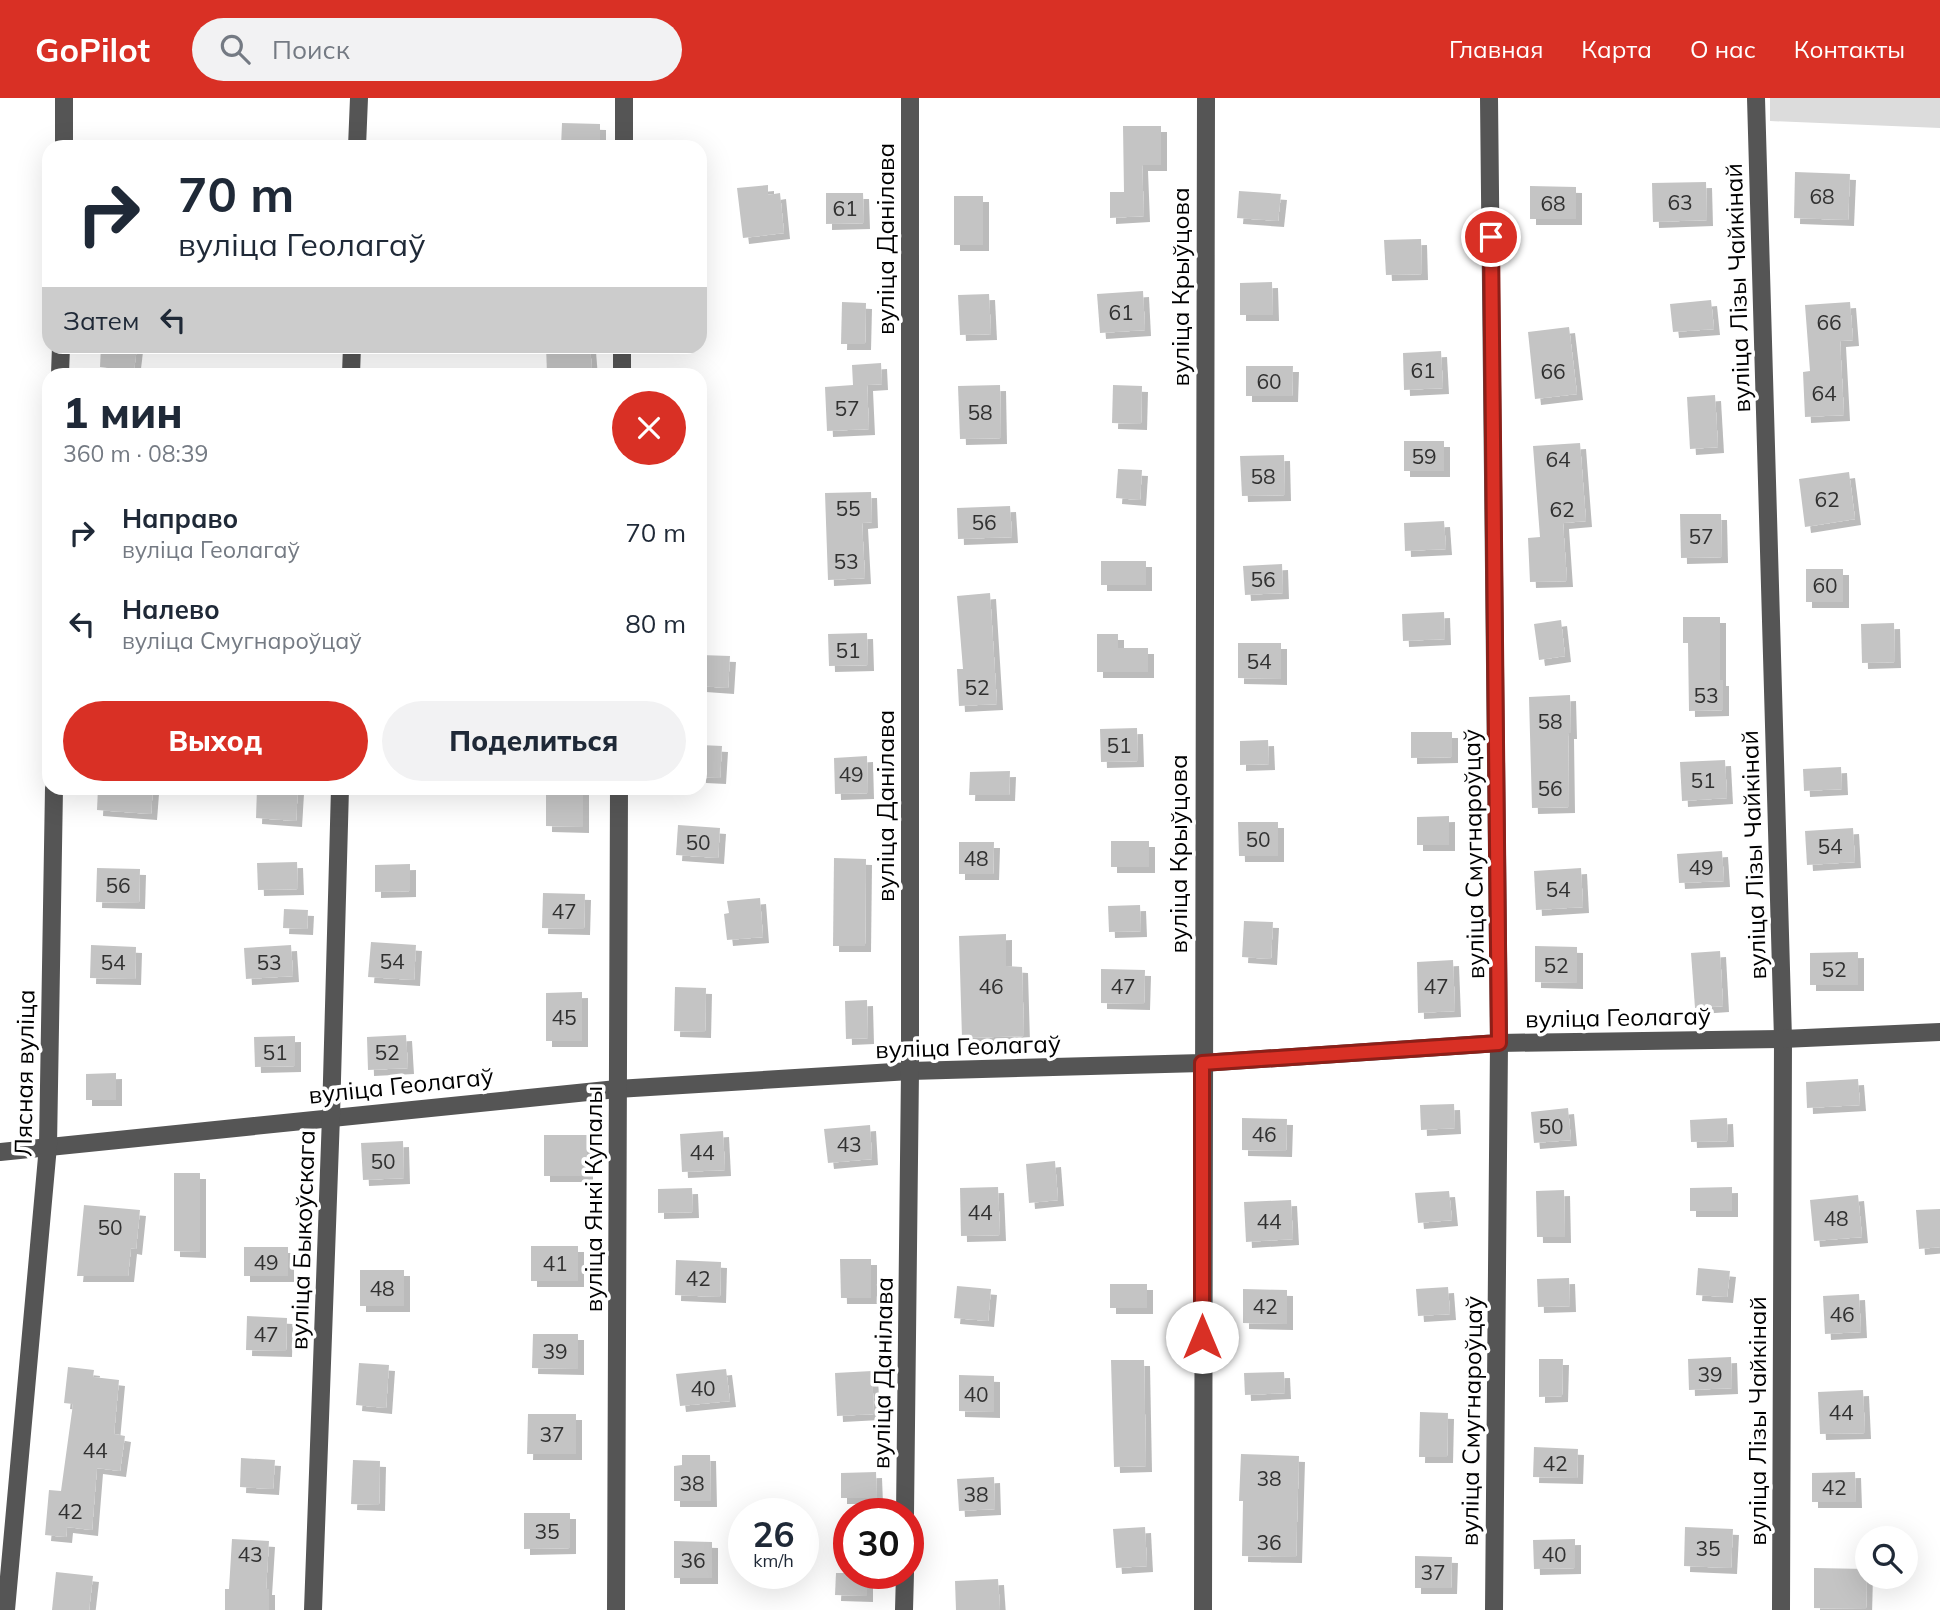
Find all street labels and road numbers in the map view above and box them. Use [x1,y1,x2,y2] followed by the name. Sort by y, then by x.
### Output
[870,143,900,335] street label: вуліца Данілава
[1718,163,1756,413] street label: вуліца Лізы Чайкінай
[1165,187,1195,387] street label: вуліца Крыўцова
[870,710,900,902] street label: вуліца Данілава
[1456,729,1490,979] street label: вуліца Смугнароўцаў
[1734,730,1772,980] street label: вуліца Лізы Чайкінай
[1163,754,1193,954] street label: вуліца Крыўцова
[8,989,40,1157] street label: Лясная вуліца
[1525,1000,1711,1034] street label: вуліца Геолагаў
[875,1028,1061,1064] street label: вуліца Геолагаў
[307,1060,495,1110] street label: вуліца Геолагаў
[578,1086,608,1312] street label: вуліца Янкі Купалы
[283,1130,321,1350] street label: вуліца Быкоўскага
[865,1277,899,1469] street label: вуліца Данілава
[1454,1296,1488,1546] street label: вуліца Смугнароўцаў
[1742,1296,1772,1546] street label: вуліца Лізы Чайкінай

